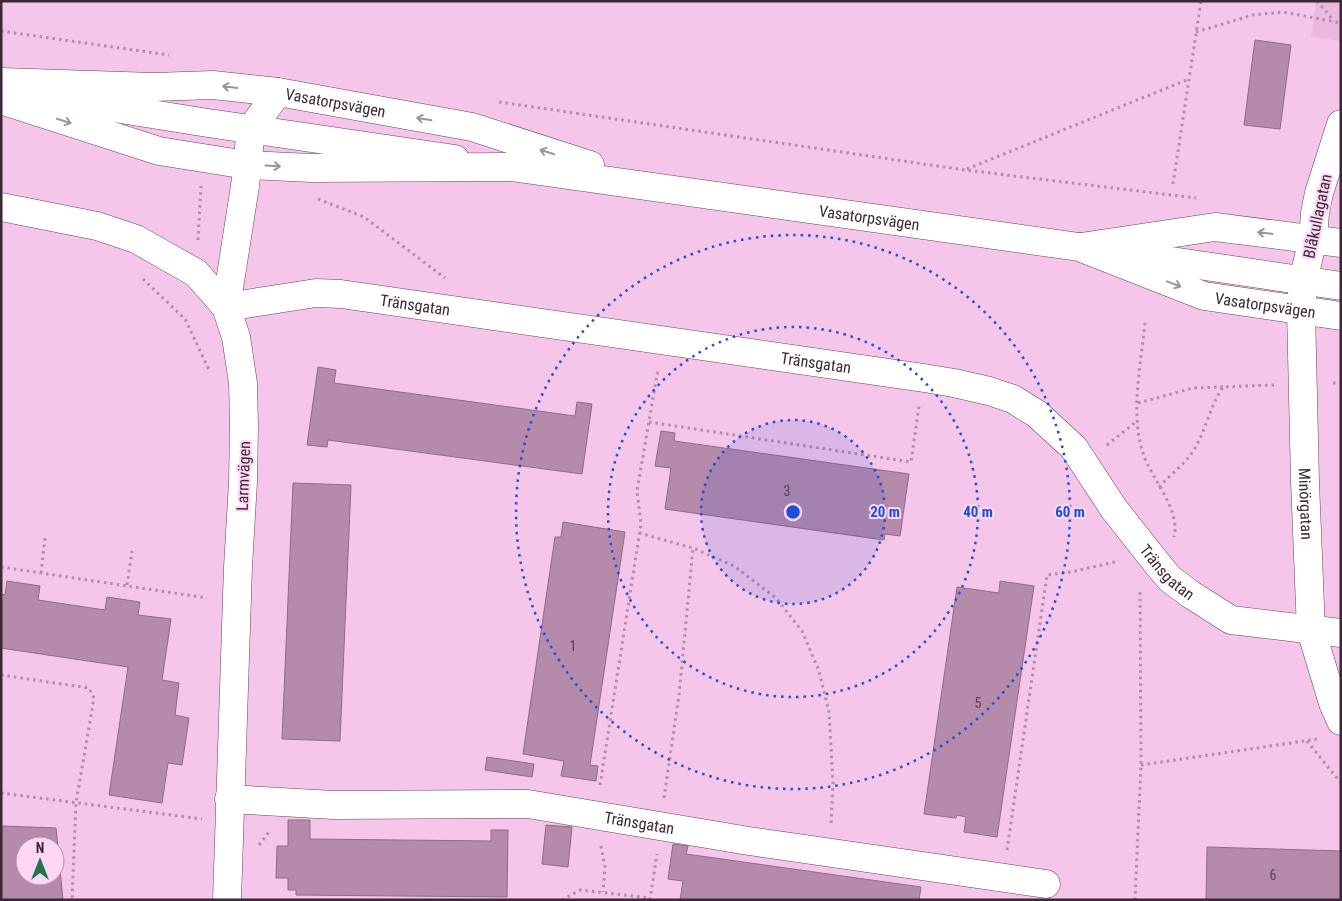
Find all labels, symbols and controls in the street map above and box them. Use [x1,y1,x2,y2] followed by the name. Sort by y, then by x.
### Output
[222,82,238,92] one-way arrow
[284,85,387,121] street label: Vasatorpsvägen
[416,113,432,123] one-way arrow
[56,116,72,126] one-way arrow
[539,146,555,156] one-way arrow
[265,162,281,171] one-way arrow
[1299,172,1336,260] street label: Blåkullagatan
[818,201,921,234] street label: Vasatorpsvägen
[1257,228,1273,238] one-way arrow
[1165,280,1181,289] one-way arrow
[1214,289,1317,322] street label: Vasatorpsvägen
[379,291,451,320] street label: Tränsgatan
[780,348,852,377] street label: Tränsgatan
[233,441,254,511] street label: Larmvägen
[1295,468,1316,540] street label: Minörgatan
[784,483,790,499] house number: 3
[784,503,802,521] centre of rings
[870,503,900,521] text: 20 m
[963,503,993,521] text: 40 m
[1055,503,1085,521] text: 60 m
[1136,541,1198,604] street label: Tränsgatan
[570,638,576,654] house number: 1
[975,695,982,711] house number: 5
[603,808,676,838] street label: Tränsgatan
[15,836,65,886] north arrow
[36,840,44,856] text: N
[1270,867,1277,883] house number: 6

